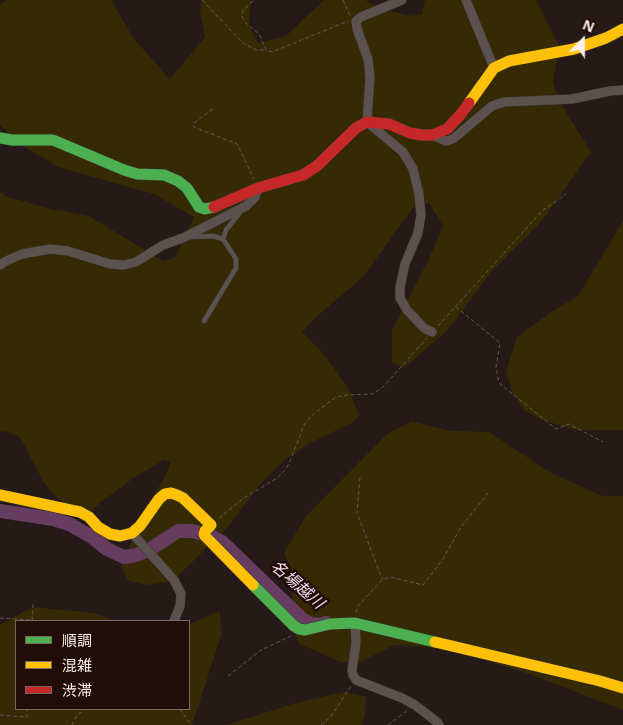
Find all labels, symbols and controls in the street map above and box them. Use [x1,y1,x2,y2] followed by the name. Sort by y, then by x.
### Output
[558,15,608,65] north arrow
[580,15,598,37] text: N
[267,557,327,613] water label: 名場越川
[15,620,190,710] legend
[62,630,92,650] text: 順調
[62,655,92,675] text: 混雑
[62,680,92,700] text: 渋滞

